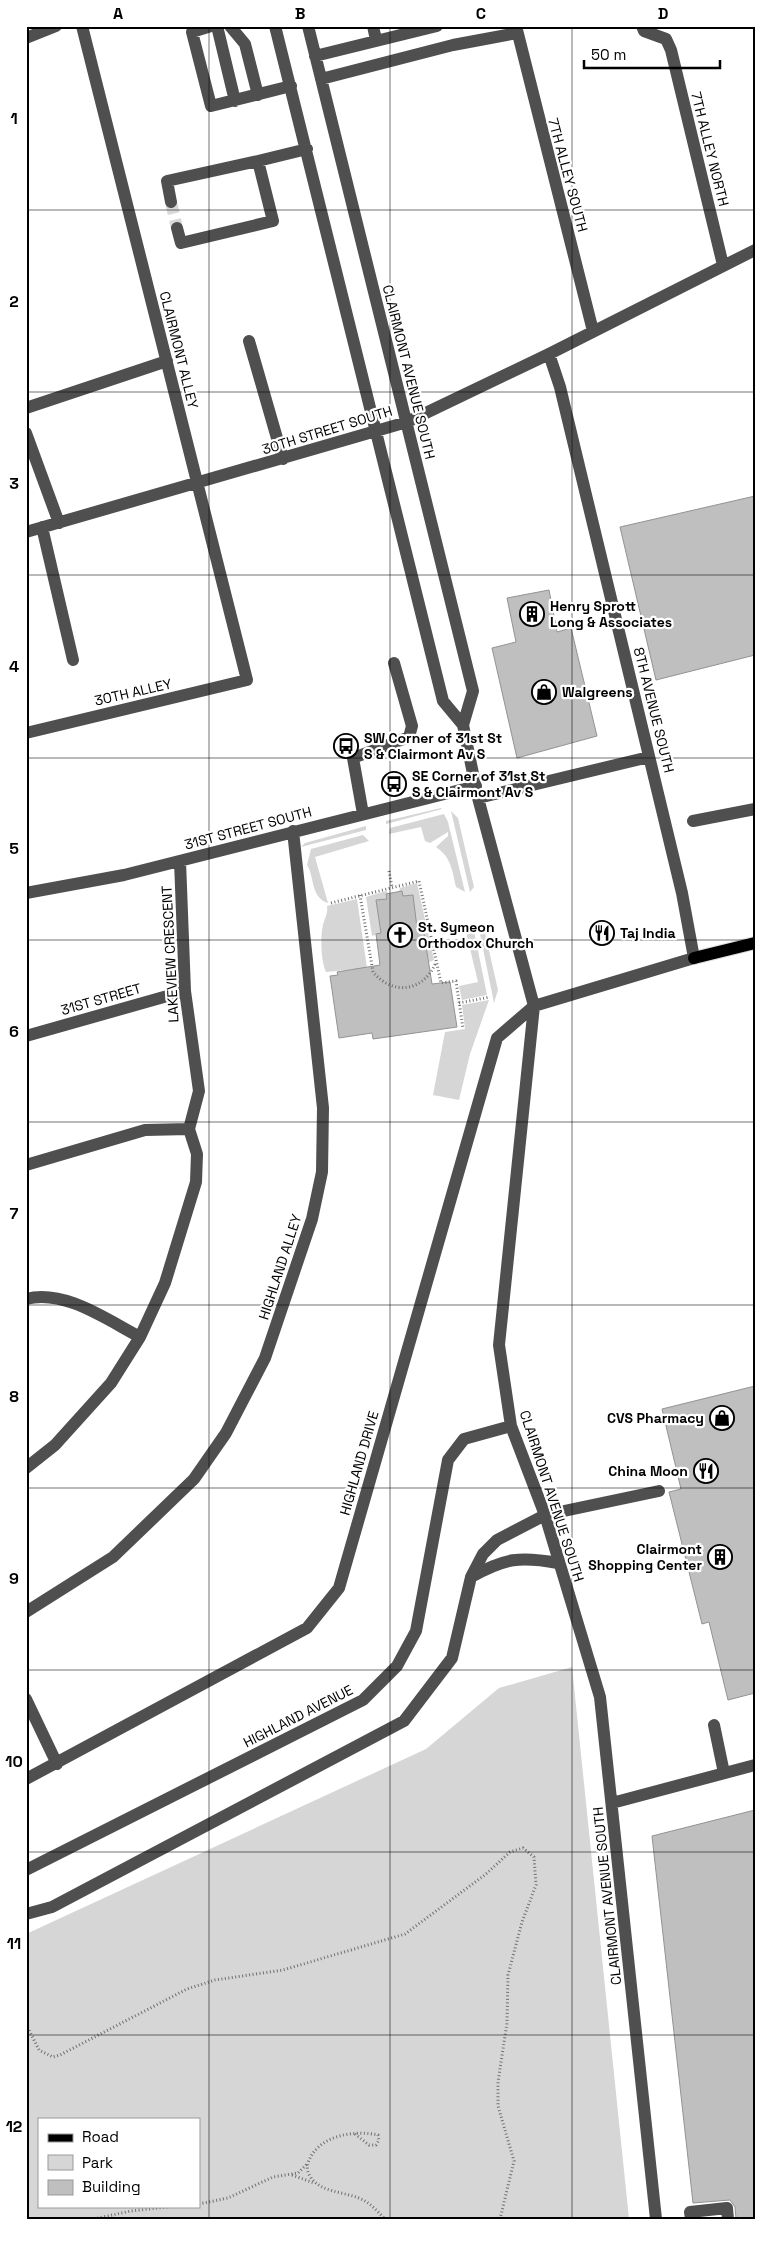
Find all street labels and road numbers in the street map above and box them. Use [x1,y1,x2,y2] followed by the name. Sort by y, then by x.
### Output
[687,90,733,208] street label: 7TH ALLEY NORTH
[544,116,592,234] street label: 7TH ALLEY SOUTH
[379,283,439,461] street label: CLAIRMONT AVENUE SOUTH
[156,289,202,411] street label: CLAIRMONT ALLEY
[260,402,394,458] street label: 30TH STREET SOUTH
[630,645,678,775] street label: 8TH AVENUE SOUTH
[93,674,174,710] street label: 30TH ALLEY
[182,802,314,854] street label: 31ST STREET SOUTH
[157,885,183,1023] street label: LAKEVIEW CRESCENT
[59,979,143,1019] street label: 31ST STREET
[254,1211,306,1322] street label: HIGHLAND ALLEY
[516,1408,588,1584] street label: CLAIRMONT AVENUE SOUTH
[335,1409,383,1517] street label: HIGHLAND DRIVE
[240,1681,356,1751] street label: HIGHLAND AVENUE
[589,1806,625,1986] street label: CLAIRMONT AVENUE SOUTH

